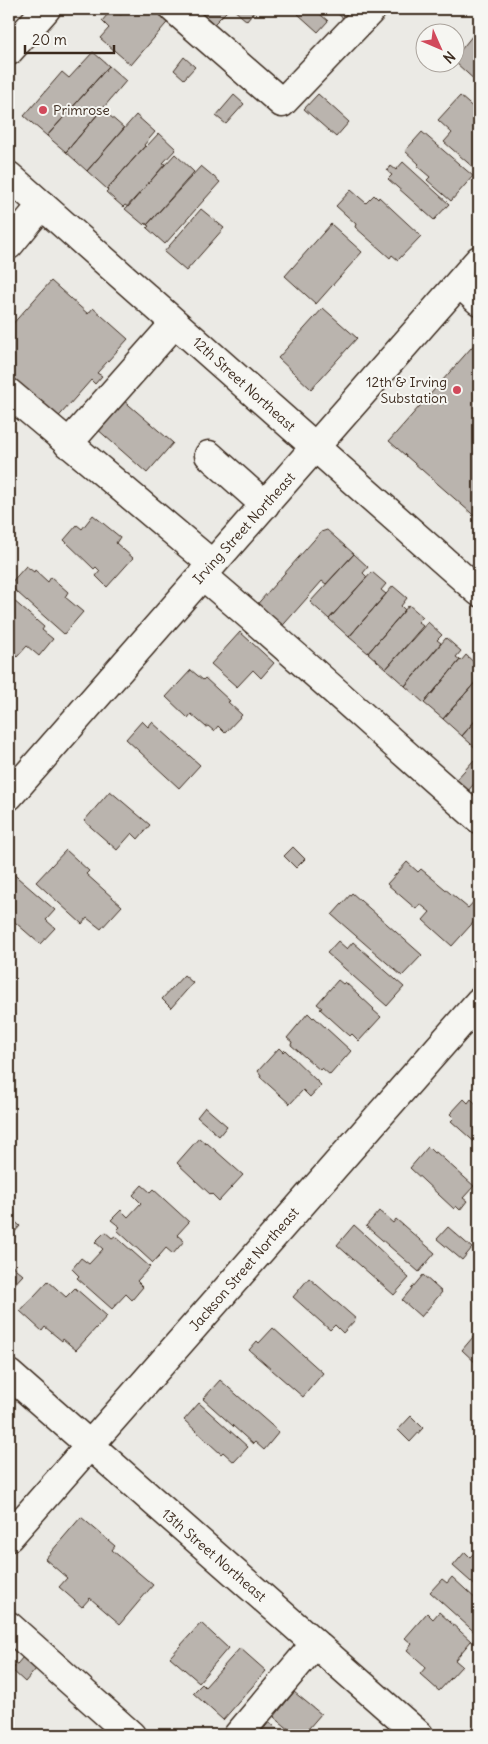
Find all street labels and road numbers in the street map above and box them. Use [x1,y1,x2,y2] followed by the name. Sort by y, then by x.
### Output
[189,333,300,435] street label: 12th Street Northeast
[189,468,299,588] street label: Irving Street Northeast
[185,1203,303,1335] street label: Jackson Street Northeast
[158,1505,270,1606] street label: 13th Street Northeast

